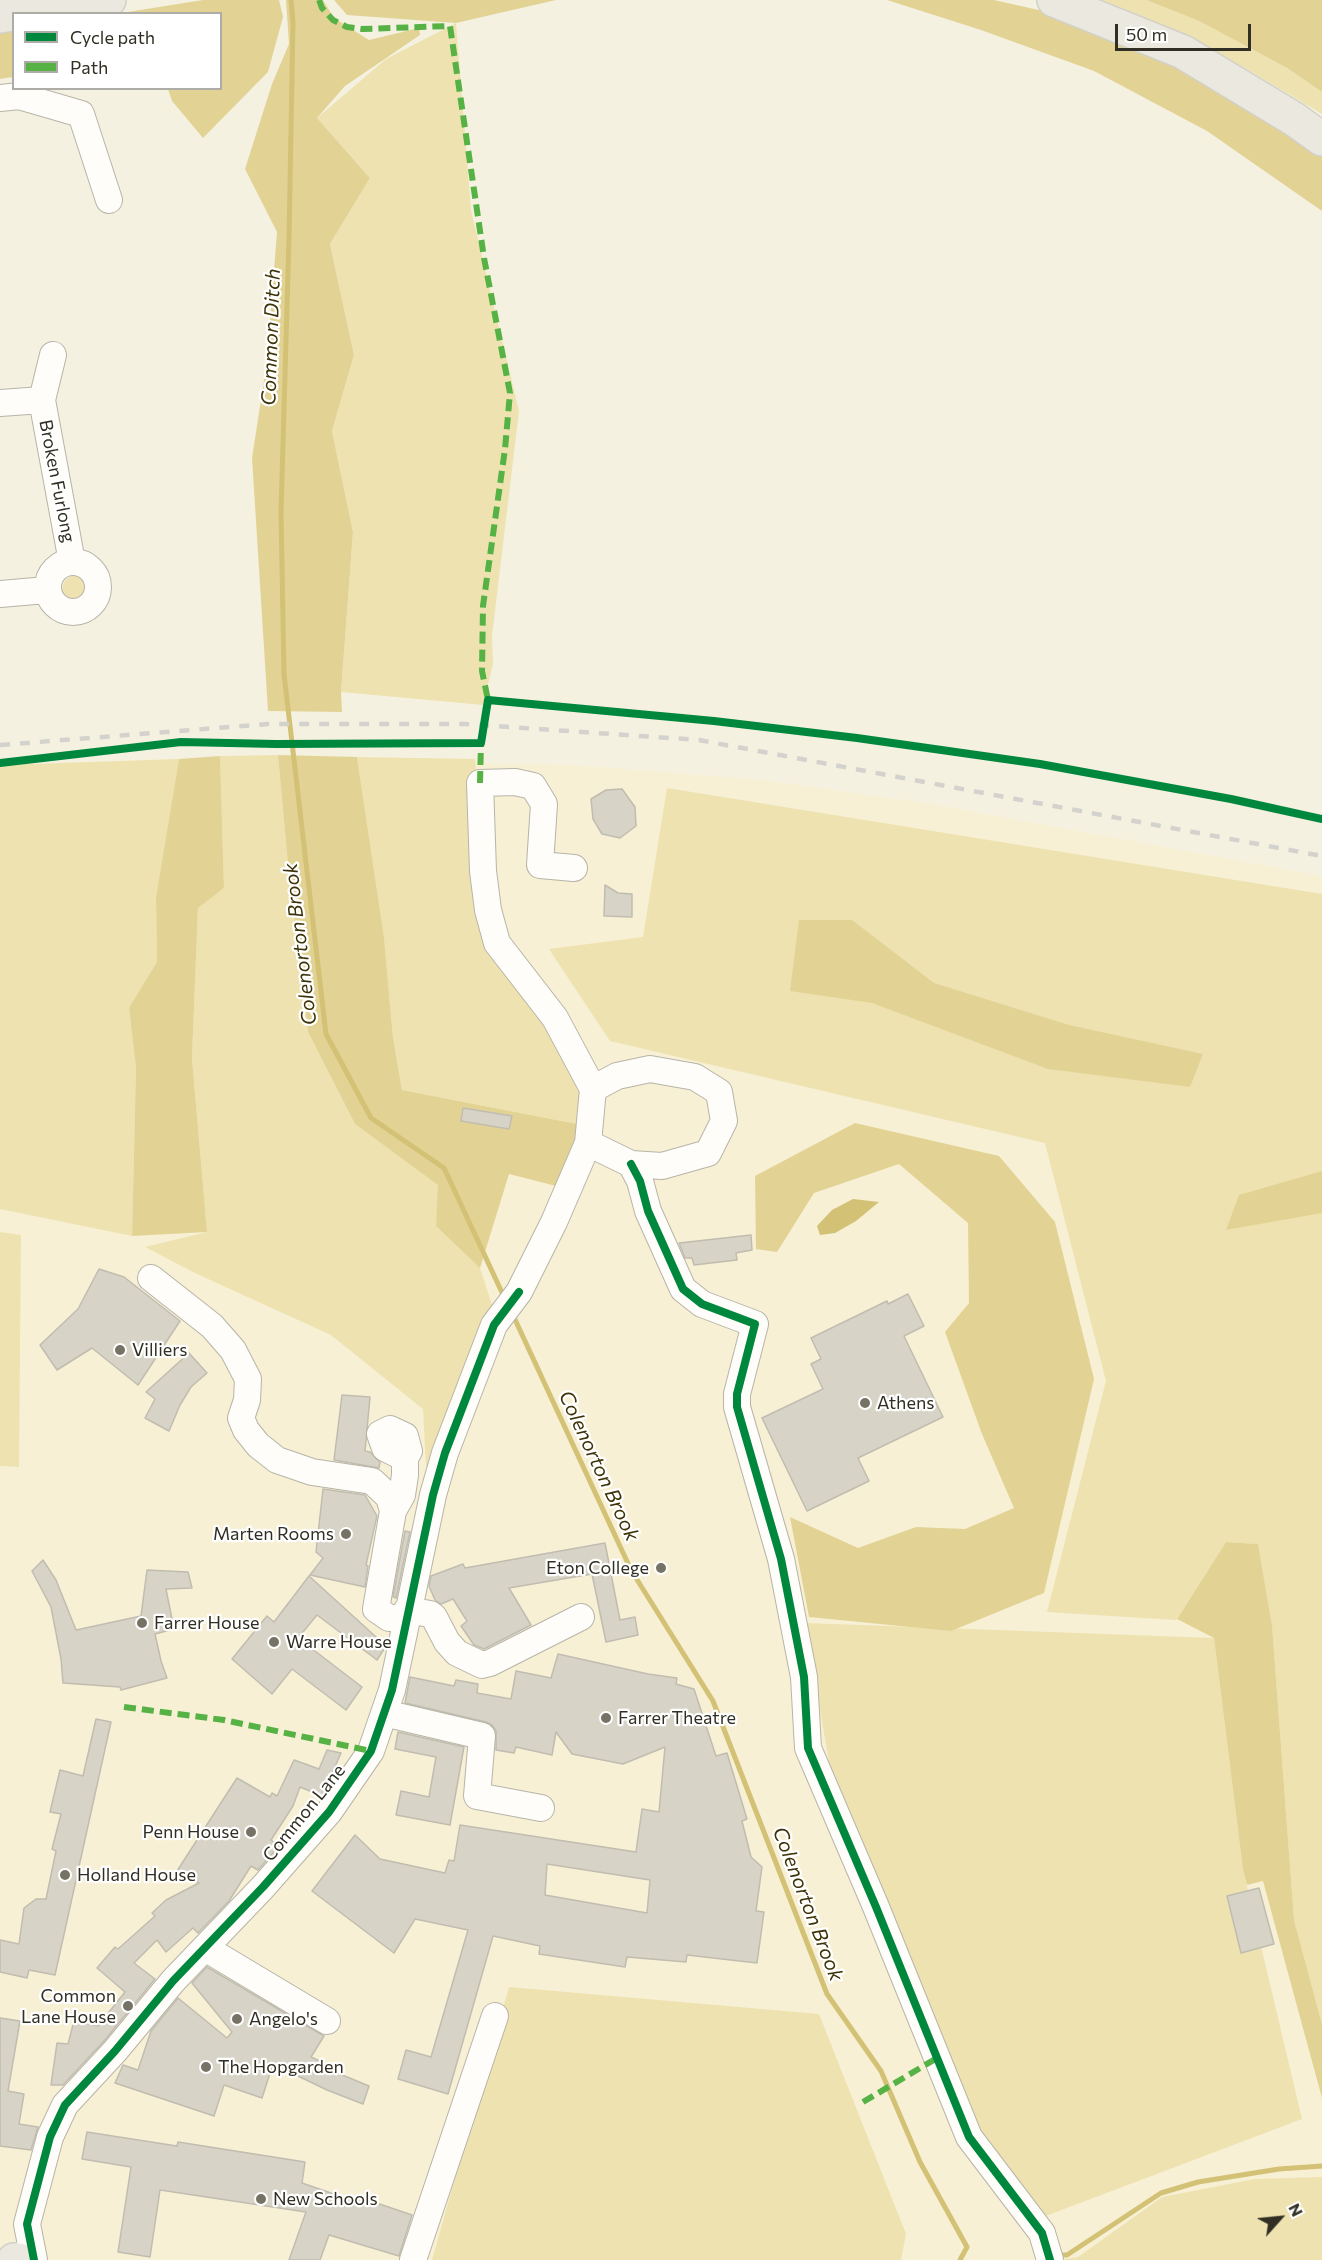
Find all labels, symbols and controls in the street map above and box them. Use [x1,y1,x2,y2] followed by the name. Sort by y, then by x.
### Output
[12,12,222,90] legend
[1118,12,1254,50] scale bar
[1126,23,1167,45] text: 50 m
[70,26,155,48] text: Cycle path
[70,56,108,78] text: Path
[257,268,285,406] water label: Common Ditch
[35,418,79,544] street label: Broken Furlong
[278,862,322,1026] water label: Colenorton Brook
[132,1339,187,1361] place label: Villiers
[113,1343,127,1357] marker: Villiers
[554,1387,644,1545] water label: Colenorton Brook
[877,1392,934,1414] place label: Athens
[858,1396,872,1410] marker: Athens
[213,1523,334,1545] place label: Marten Rooms
[339,1527,353,1541] marker: Marten Rooms
[546,1557,649,1579] place label: Eton College
[654,1561,668,1575] marker: Eton College
[154,1612,260,1634] place label: Farrer House
[135,1616,149,1630] marker: Farrer House
[286,1631,392,1653] place label: Warre House
[267,1635,281,1649] marker: Warre House
[618,1707,736,1729] place label: Farrer Theatre
[599,1711,613,1725] marker: Farrer Theatre
[258,1760,350,1866] street label: Common Lane
[142,1821,239,1843] place label: Penn House
[768,1823,848,1985] water label: Colenorton Brook
[244,1825,258,1839] marker: Penn House
[77,1864,196,1886] place label: Holland House
[58,1868,72,1882] marker: Holland House
[21,1985,116,2028] place label: Common Lane House
[121,1999,135,2013] marker: Common Lane House
[249,2008,318,2030] place label: Angelo's
[230,2012,244,2026] marker: Angelo's
[218,2056,344,2078] place label: The Hopgarden
[199,2060,213,2074] marker: The Hopgarden
[273,2188,378,2210] place label: New Schools
[1250,2188,1310,2248] north arrow
[254,2192,268,2206] marker: New Schools
[1285,2200,1308,2219] text: N

